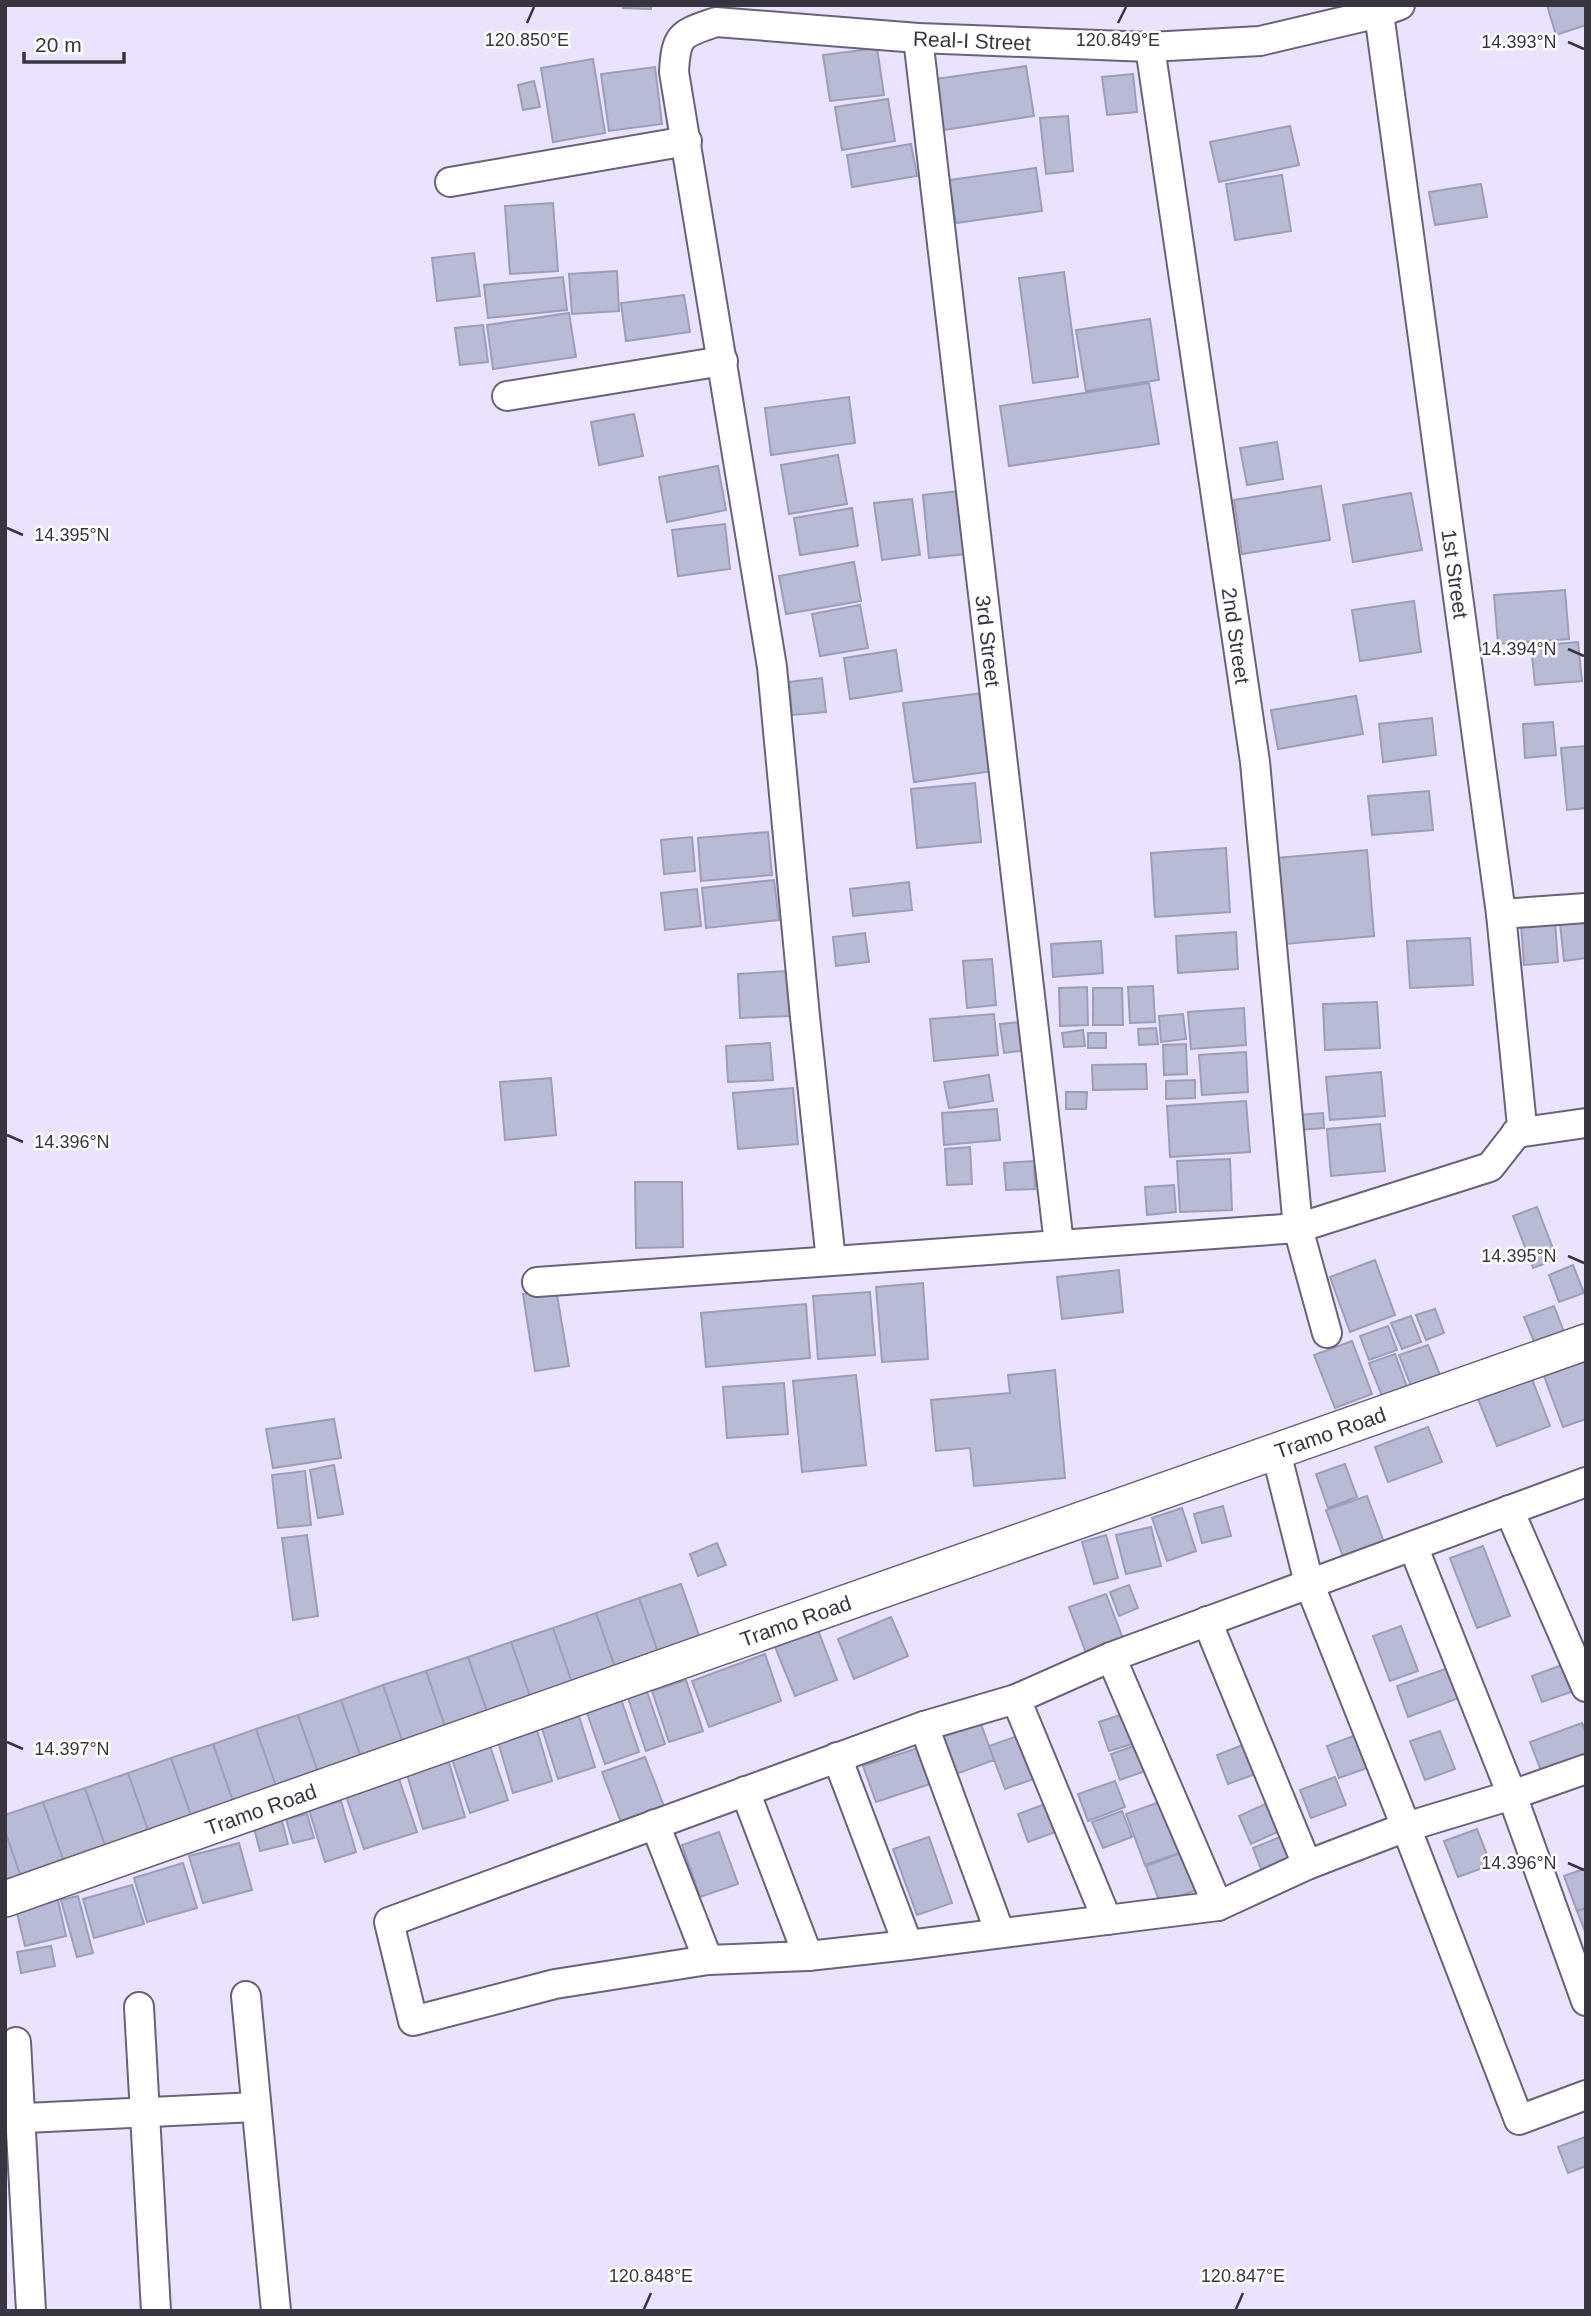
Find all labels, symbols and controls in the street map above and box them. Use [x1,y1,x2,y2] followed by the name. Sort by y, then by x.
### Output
[24,21,124,65] scale bar
[913,26,1032,54] street label: Real-I Street
[485,30,569,50] text: 120.850°E
[1076,30,1160,50] text: 120.849°E
[1481,32,1557,52] text: 14.393°N
[35,33,82,56] text: 20 m
[34,525,110,545] text: 14.395°N
[1437,528,1473,620] street label: 1st Street
[1218,586,1255,685] street label: 2nd Street
[972,594,1005,688] street label: 3rd Street
[1481,639,1557,659] text: 14.394°N
[34,1132,110,1152] text: 14.396°N
[1481,1246,1557,1266] text: 14.395°N
[1272,1402,1389,1462] street label: Tramo Road
[737,1590,854,1651] street label: Tramo Road
[34,1739,110,1759] text: 14.397°N
[202,1779,319,1839] street label: Tramo Road
[1481,1853,1557,1873] text: 14.396°N
[609,2266,693,2286] text: 120.848°E
[1201,2266,1285,2286] text: 120.847°E

